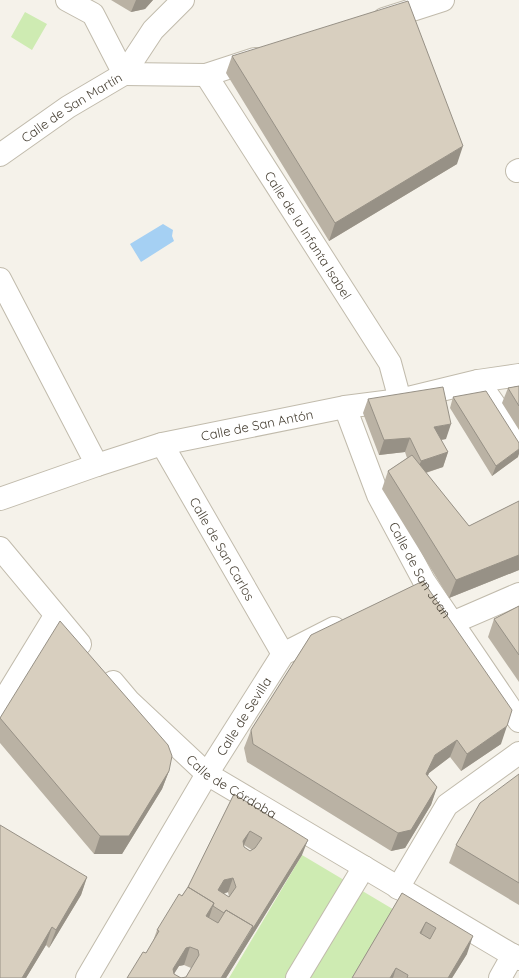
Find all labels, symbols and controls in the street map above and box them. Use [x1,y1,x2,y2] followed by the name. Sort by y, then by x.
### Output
[18,69,125,146] street label: Calle de San Martín
[262,168,355,302] street label: Calle de la Infanta Isabel
[200,406,314,444] street label: Calle de San Antón
[186,494,258,603] street label: Calle de San Carlos
[386,519,455,621] street label: Calle de San Juan
[213,674,274,759] street label: Calle de Sevilla
[183,751,280,822] street label: Calle de Córdoba

